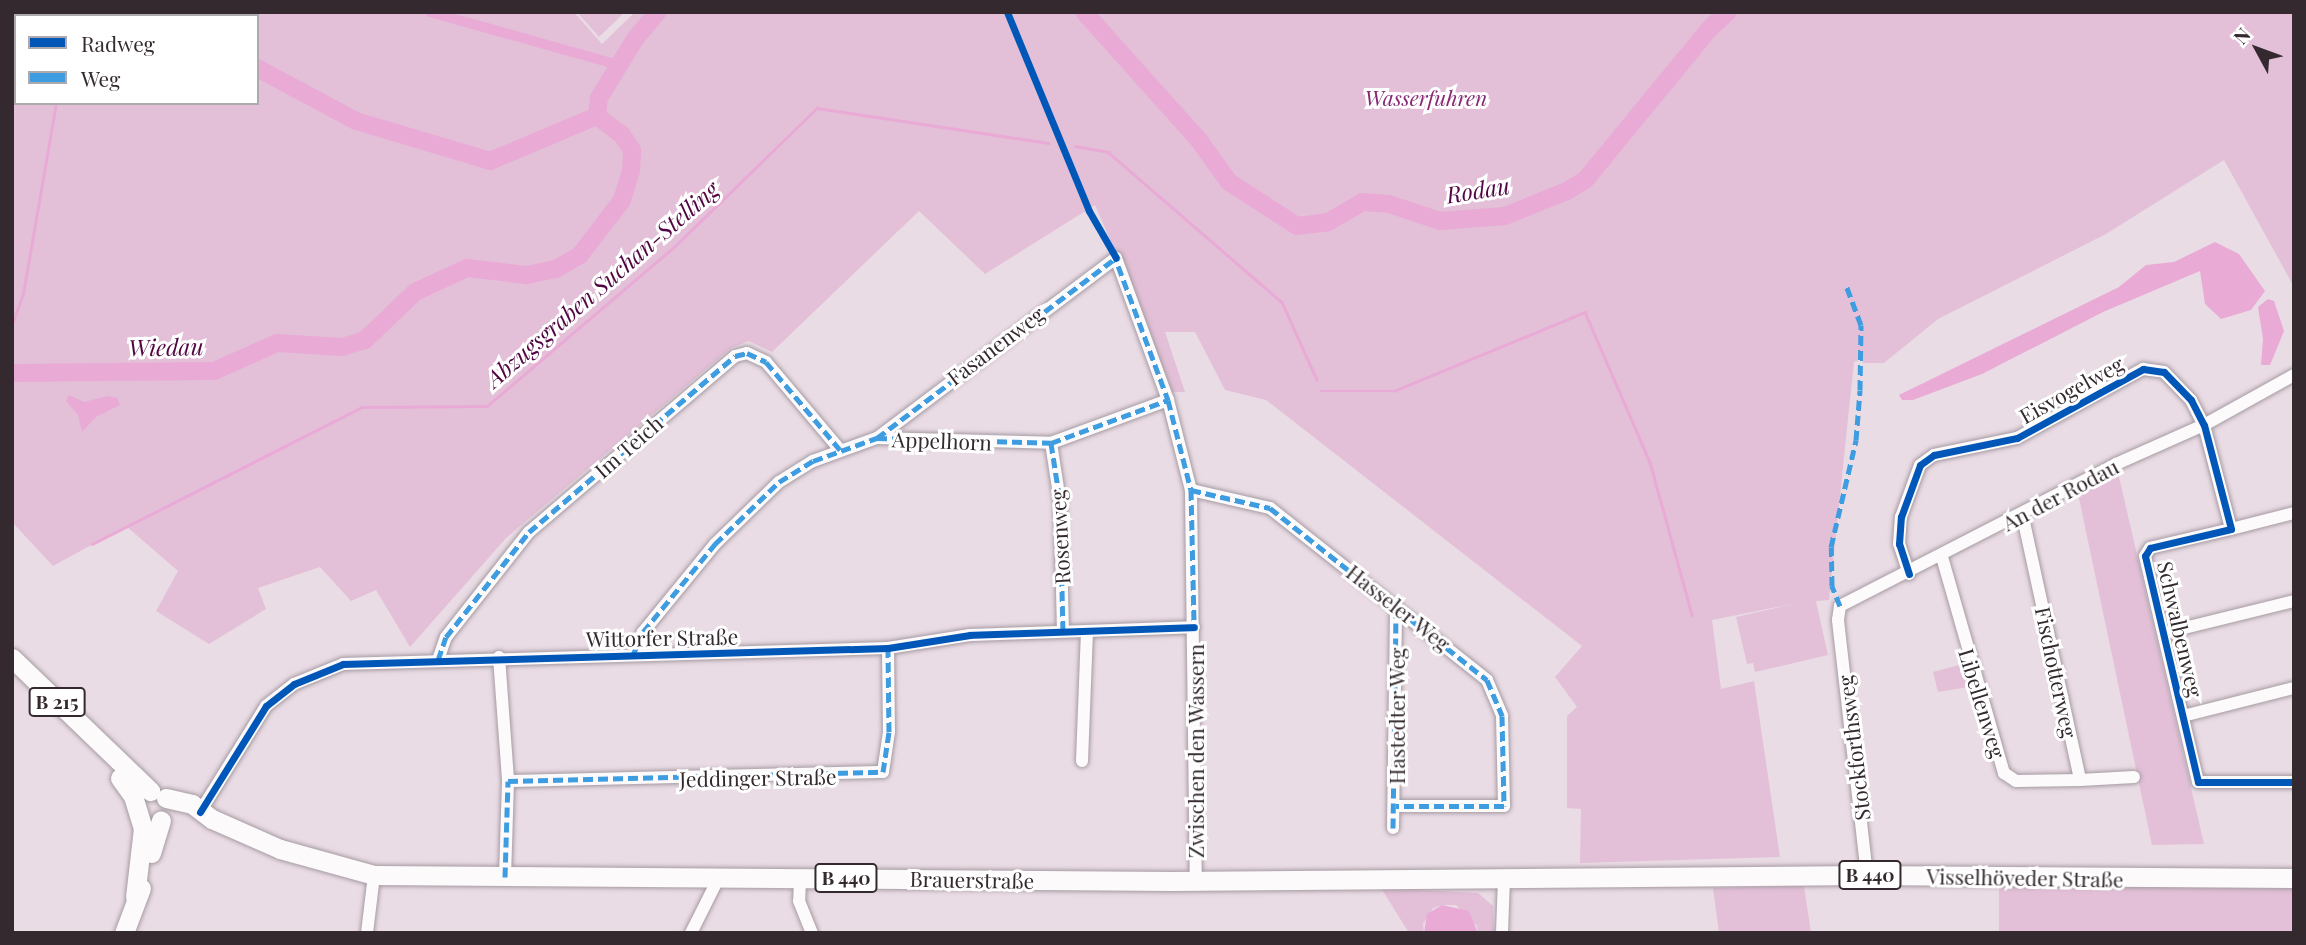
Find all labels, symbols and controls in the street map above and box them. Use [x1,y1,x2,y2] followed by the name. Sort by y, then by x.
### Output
[14,14,259,105] legend
[2222,14,2292,84] north arrow
[2227,22,2255,49] text: N
[81,29,155,57] text: Radweg
[81,64,120,92] text: Weg
[1365,84,1487,110] park label: Wasserfuhren
[1444,171,1512,209] water label: Rodau
[480,175,724,393] water label: Abzugsgraben Suchan-Stelling
[941,300,1049,390] street label: Fasanenweg
[128,333,204,361] water label: Wiedau
[2015,350,2127,428] street label: Eisvogelweg
[589,409,667,483] street label: Im Teich
[892,426,992,454] street label: Appelhorn
[1997,453,2123,535] street label: An der Rodau
[1044,489,1074,585] street label: Rosenweg
[1342,558,1456,656] street label: Hasseler Weg
[2153,559,2209,699] street label: Schwalbenweg
[2031,604,2083,740] street label: Fischotterweg
[585,623,739,651] street label: Wittorfer Straße
[1182,643,1208,859] street label: Zwischen den Wassern
[1954,645,2012,761] street label: Libellenweg
[1383,647,1409,785] street label: Hastedter Weg
[1832,674,1874,822] street label: Stockforthsweg
[27,687,87,718] road number: B 215
[679,763,837,791] street label: Jeddinger Straße
[1837,860,1903,890] road number: B 440
[813,862,879,894] road number: B 440
[1926,863,2124,891] street label: Visselhöveder Straße
[910,865,1034,893] street label: Brauerstraße

